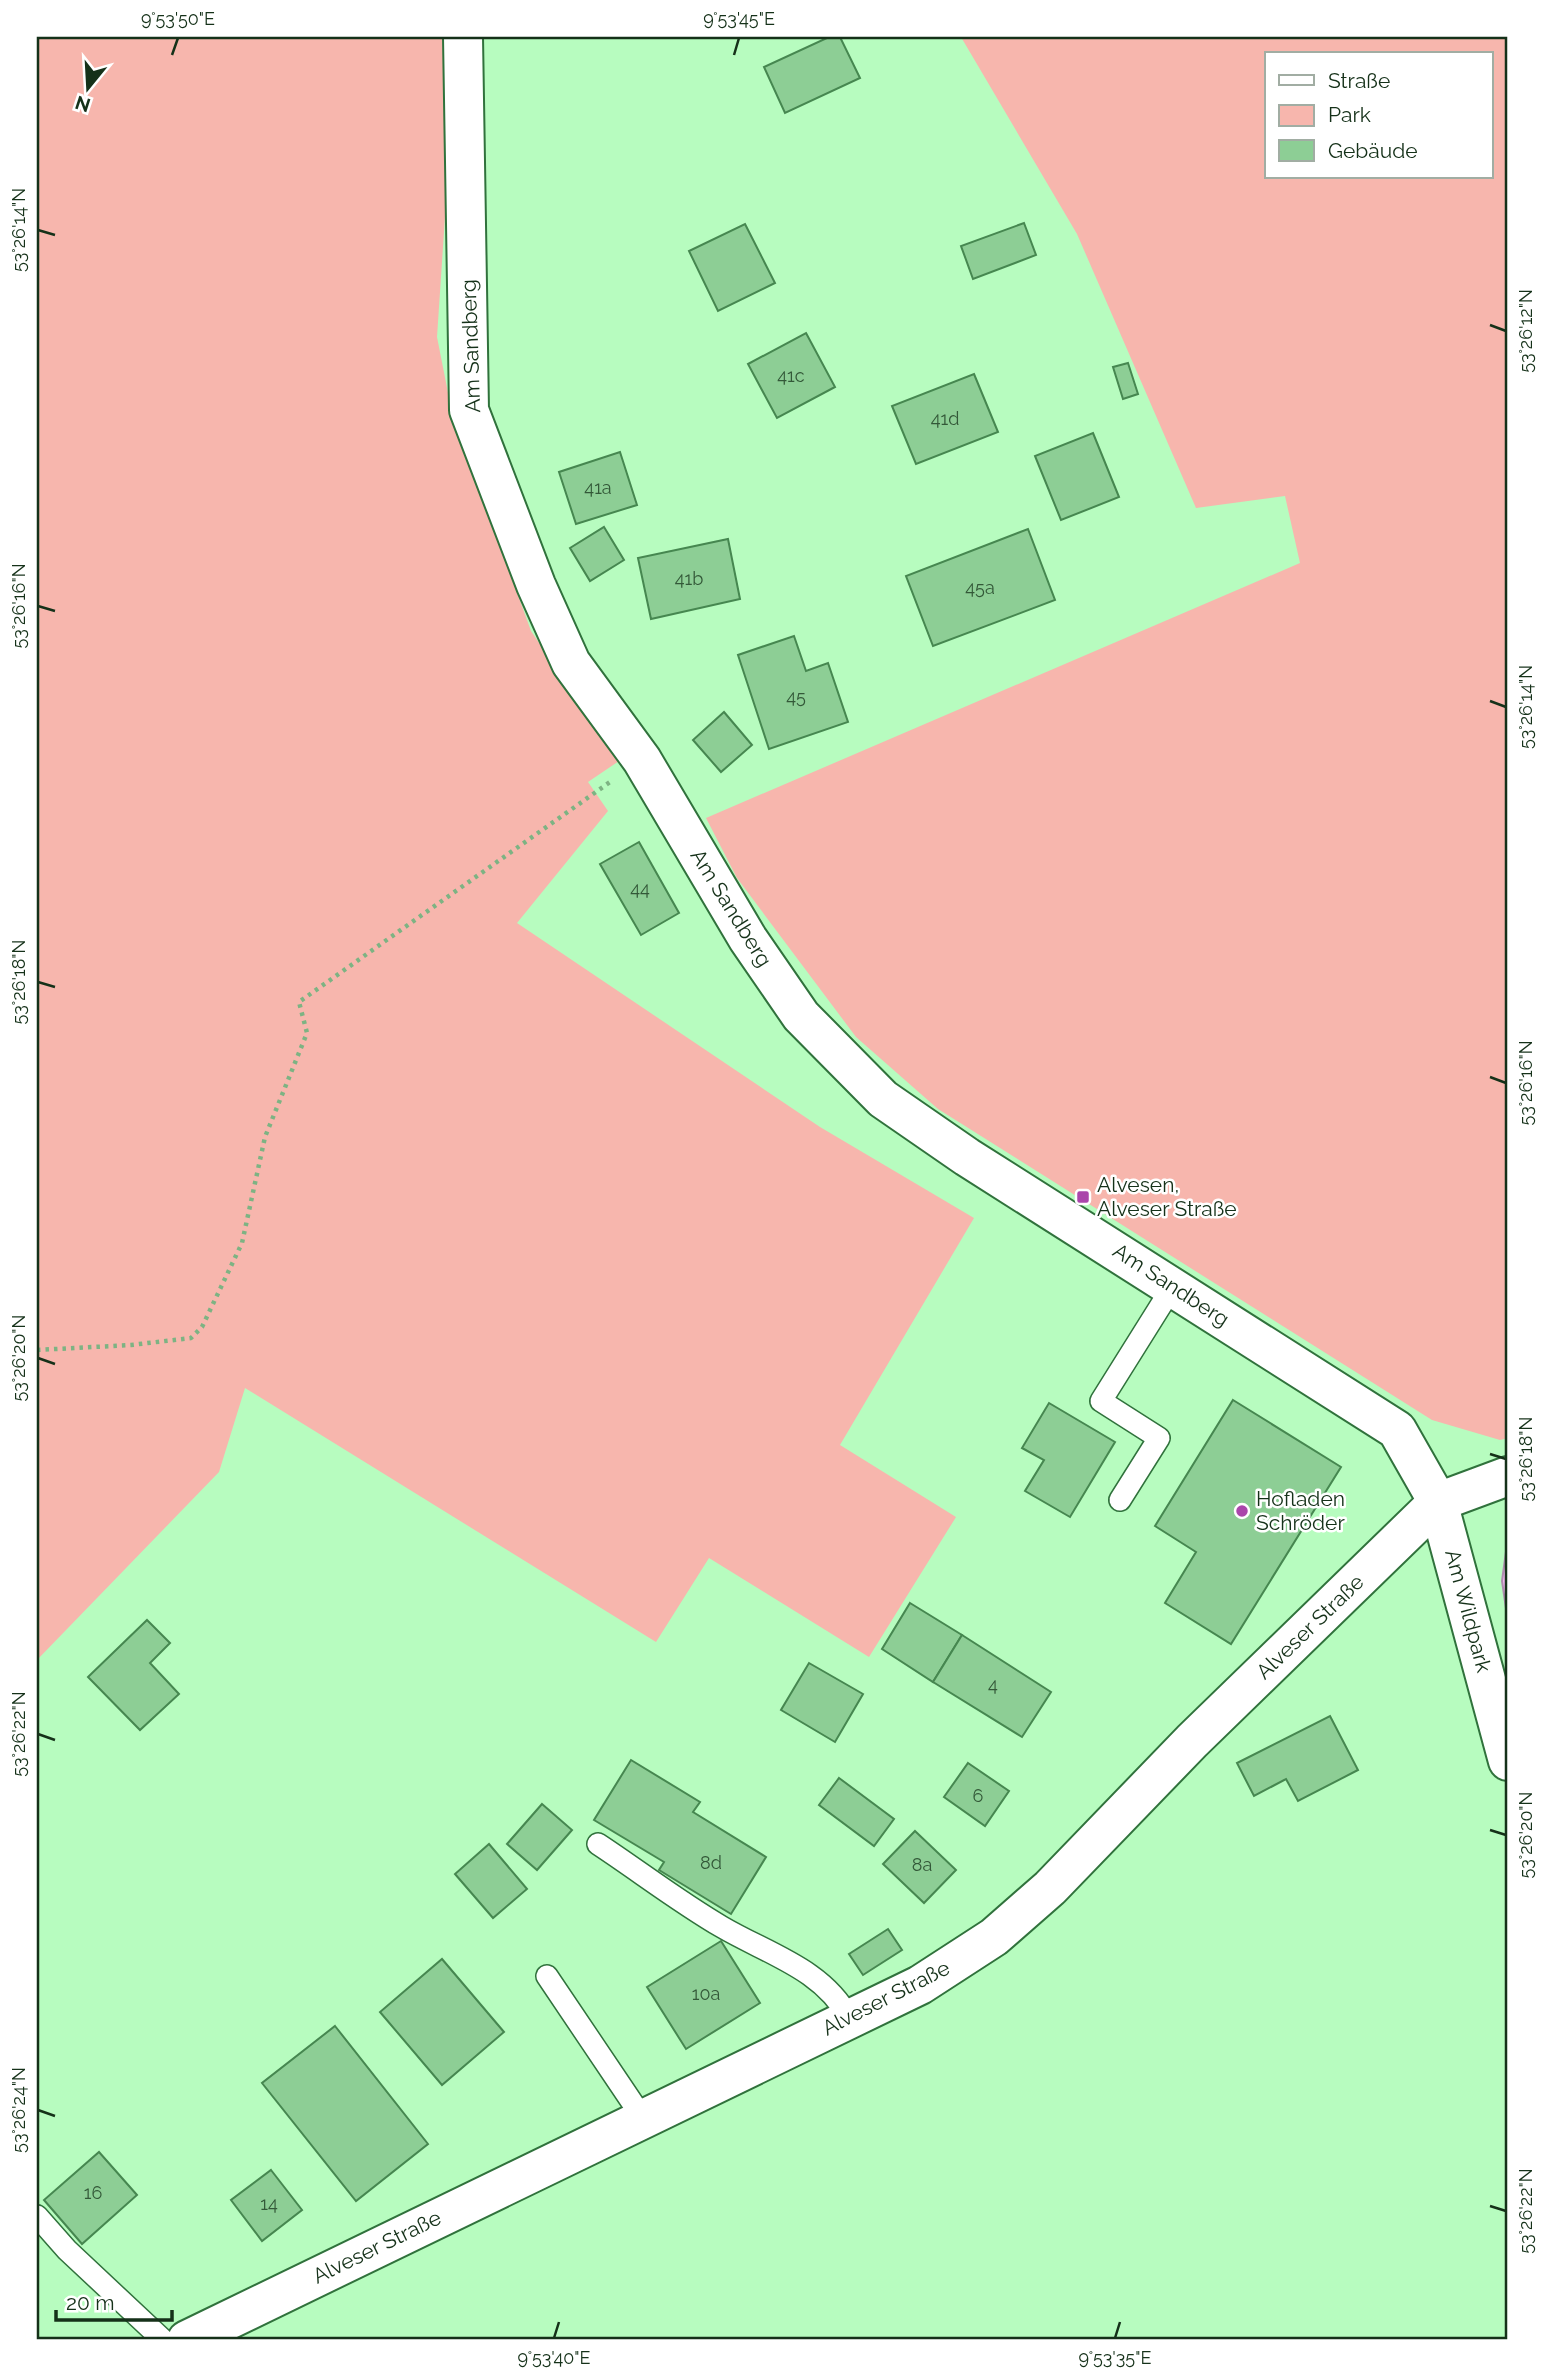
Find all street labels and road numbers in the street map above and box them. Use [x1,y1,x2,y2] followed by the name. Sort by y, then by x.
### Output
[456,279,485,413] street label: Am Sandberg
[685,844,777,971] street label: Am Sandberg
[1108,1238,1234,1331] street label: Am Sandberg
[1440,1547,1497,1675] street label: Am Wildpark
[1251,1569,1369,1684] street label: Alveser Straße
[818,1955,954,2040] street label: Alveser Straße
[309,2205,445,2288] street label: Alveser Straße

